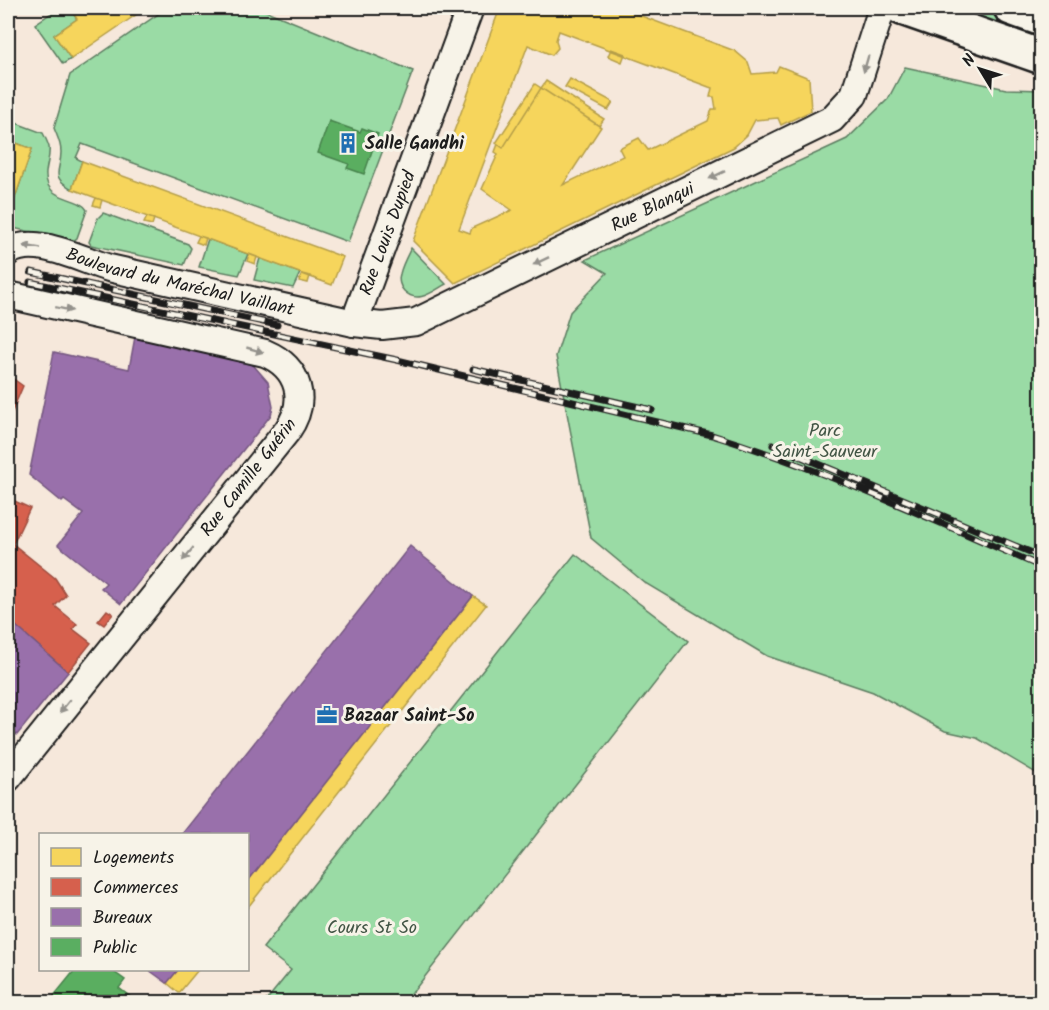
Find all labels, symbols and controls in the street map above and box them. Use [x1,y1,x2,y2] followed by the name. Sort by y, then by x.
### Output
[950,39,1010,99] north arrow
[956,49,982,72] text: N
[861,55,870,73] one-way arrow
[365,130,464,159] place label: Salle Gandhi
[336,131,360,155] building icon: Salle Gandhi
[352,166,425,300] street label: Rue Louis Dupied
[708,171,725,180] one-way arrow
[606,175,700,241] street label: Rue Blanqui
[62,241,298,325] street label: Boulevard du Maréchal Vaillant
[23,242,42,251] one-way arrow
[533,256,550,265] one-way arrow
[55,305,74,314] one-way arrow
[246,346,264,355] one-way arrow
[193,412,305,544] street label: Rue Camille Guérin
[773,417,878,467] park label: Parc Saint-Sauveur
[181,546,194,562] one-way arrow
[59,698,72,714] one-way arrow
[344,702,474,731] place label: Bazaar Saint-So
[315,703,339,727] office icon: Bazaar Saint-So
[39,833,249,971] legend
[93,844,175,873] text: Logements
[93,874,179,903] text: Commerces
[93,904,152,933] text: Bureaux
[327,914,417,943] park label: Cours St So
[93,934,138,963] text: Public

